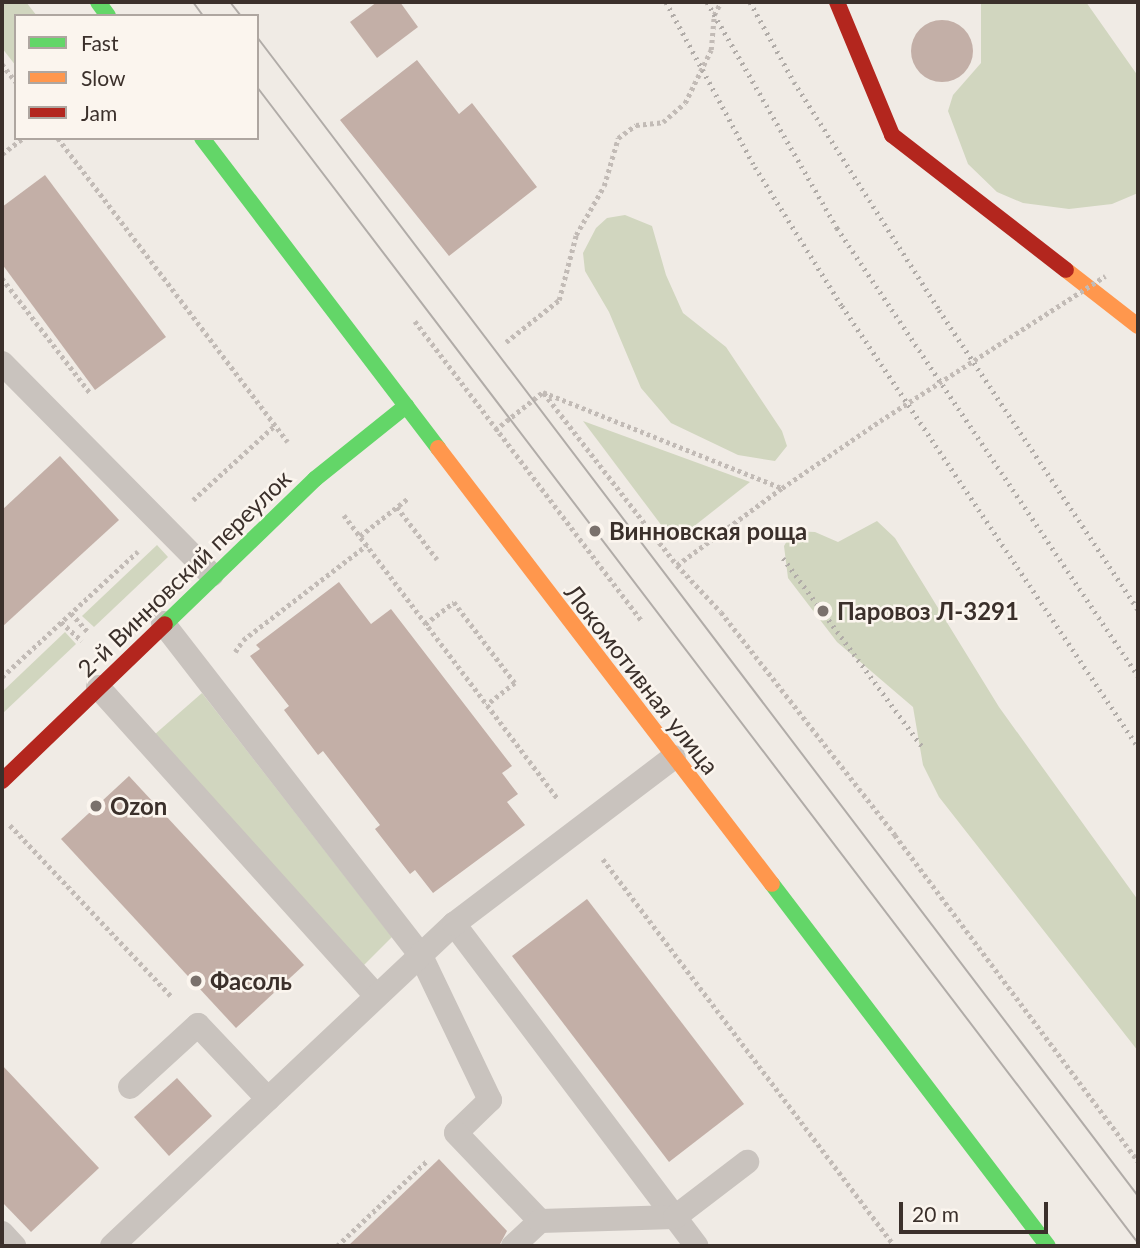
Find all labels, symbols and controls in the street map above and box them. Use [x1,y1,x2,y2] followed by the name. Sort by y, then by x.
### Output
[14,14,259,140] legend
[81,30,118,55] text: Fast
[81,65,125,90] text: Slow
[81,100,117,125] text: Jam
[71,464,297,682] street label: 2-й Винновский переулок
[609,517,807,545] place label: Винновская роща
[587,523,603,539] marker: Винновская роща
[559,578,725,780] street label: Локомотивная улица
[837,597,1019,625] place label: Паровоз Л-3291
[815,603,831,619] marker: Паровоз Л-3291
[110,792,167,820] place label: Ozon
[88,798,104,814] marker: Ozon
[210,967,292,995] place label: Фасоль
[188,973,204,989] marker: Фасоль
[902,1188,1051,1232] scale bar
[912,1201,959,1226] text: 20 m

